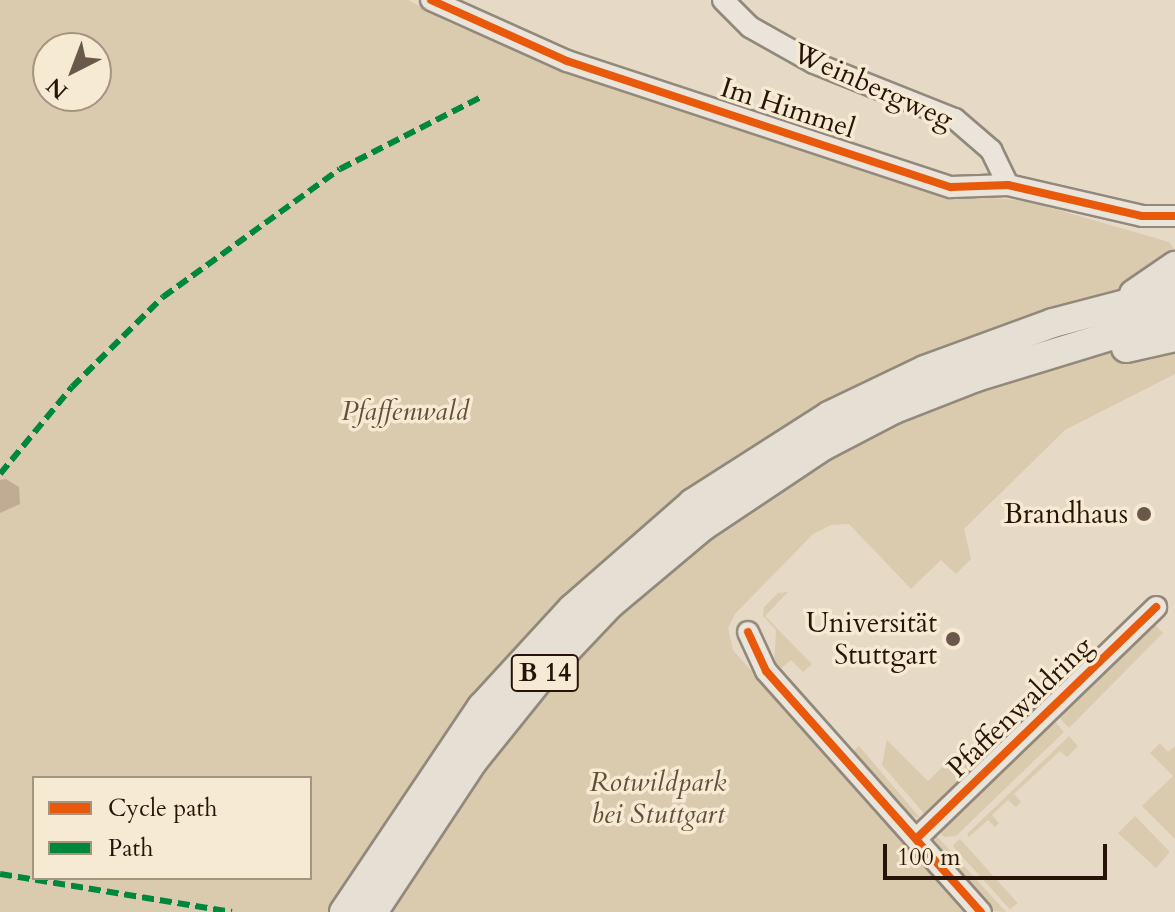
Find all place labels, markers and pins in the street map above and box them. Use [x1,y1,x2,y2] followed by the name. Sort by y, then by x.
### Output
[1004,497,1128,531] place label: Brandhaus
[1135,505,1153,523] marker: Brandhaus
[806,606,937,672] place label: Universität Stuttgart
[944,630,962,648] marker: Universität Stuttgart

